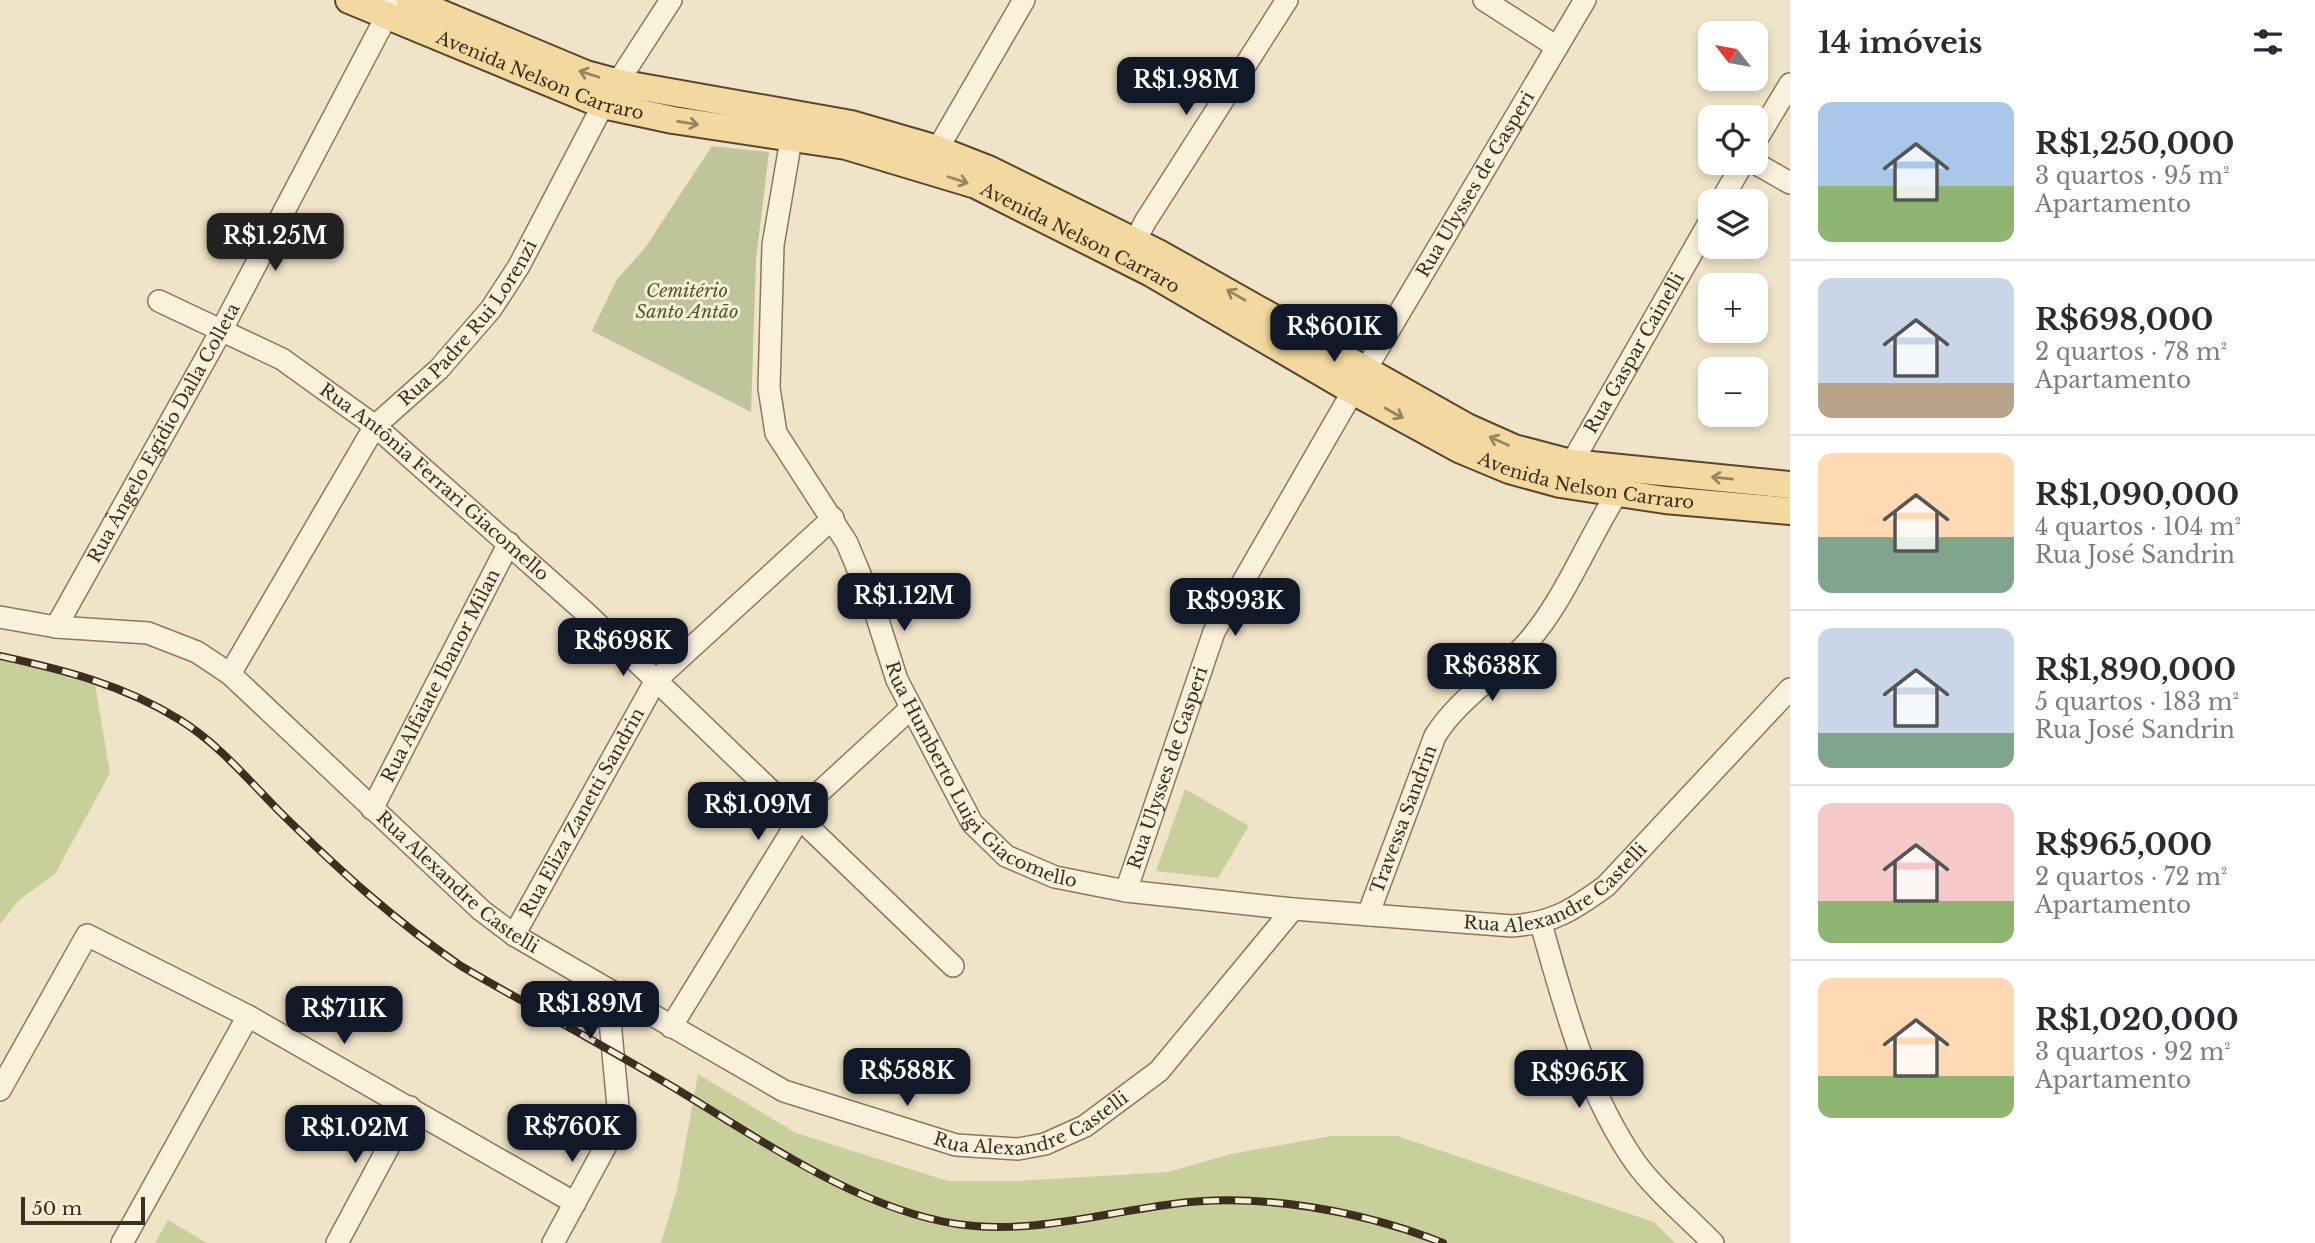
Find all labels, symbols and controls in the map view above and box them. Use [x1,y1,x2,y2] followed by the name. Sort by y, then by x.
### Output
[1698,21,1768,91] north arrow
[1698,21,1768,427] map controls
[2249,23,2287,61] icon: filters
[1818,24,1983,61] text: 14 imóveis
[432,26,646,124] street label: Avenida Nelson Carraro
[1121,58,1251,117] pin: R$1.98M
[578,66,600,79] one-way arrow
[1133,66,1239,94] text: R$1.98M
[1412,87,1539,281] street label: Rua Ulysses de Gasperi
[1698,105,1768,175] button: locate
[677,117,699,130] one-way arrow
[2035,125,2234,162] text: R$1,250,000
[1874,130,1958,214] icon: home
[2035,162,2230,190] text: 3 quartos · 95 m²
[947,174,969,187] one-way arrow
[976,178,1184,298] street label: Avenida Nelson Carraro
[1698,189,1768,259] button: layers
[2035,190,2191,218] text: Apartamento
[210,214,340,273] pin: R$1.25M
[223,222,327,250] text: R$1.25M
[394,236,542,411] street label: Rua Padre Rui Lorenzi
[1580,269,1689,438] street label: Rua Gaspar Cainelli
[1698,273,1768,343] button: +
[636,280,738,323] park label: Cemitério Santo Antão
[1226,288,1246,302] one-way arrow
[83,299,245,567] street label: Rua Ângelo Egídio Dalla Colleta
[2035,301,2213,338] text: R$698,000
[1277,304,1391,364] pin: R$601K
[1874,306,1958,390] icon: home
[1286,313,1382,341] text: R$601K
[2035,338,2227,366] text: 2 quartos · 78 m²
[1698,357,1768,427] button: −
[2035,366,2191,394] text: Apartamento
[315,379,553,586] street label: Rua Antônia Ferrari Giacomello
[1384,407,1404,421] one-way arrow
[1489,434,1510,447] one-way arrow
[1474,447,1695,514] street label: Avenida Nelson Carraro
[1711,471,1734,484] one-way arrow
[2035,476,2239,513] text: R$1,090,000
[1874,481,1958,565] icon: home
[2035,513,2241,541] text: 4 quartos · 104 m²
[2035,541,2235,569] text: Rua José Sandrin
[377,565,505,786] street label: Rua Alfaiate Ibanor Milan
[839,574,969,633] pin: R$1.12M
[1178,578,1292,638] pin: R$993K
[854,582,954,610] text: R$1.12M
[1186,587,1284,615] text: R$993K
[566,618,680,678] pin: R$698K
[574,627,672,655] text: R$698K
[1435,644,1549,703] pin: R$638K
[2035,651,2236,688] text: R$1,890,000
[1443,652,1541,680] text: R$638K
[1874,656,1958,740] icon: home
[881,659,1079,892] street label: Rua Humberto Luigi Giacomello
[1123,664,1212,872] street label: Rua Ulysses de Gasperi
[2035,688,2239,716] text: 5 quartos · 183 m²
[515,704,649,921] street label: Rua Eliza Zanetti Sandrin
[2035,716,2235,744] text: Rua José Sandrin
[1366,742,1442,897] street label: Travessa Sandrin
[693,782,823,842] pin: R$1.09M
[704,791,812,819] text: R$1.09M
[372,806,542,958] street label: Rua Alexandre Castelli
[2035,826,2212,863] text: R$965,000
[1874,831,1958,915] icon: home
[1463,838,1652,937] street label: Rua Alexandre Castelli
[2035,863,2227,891] text: 2 quartos · 72 m²
[2035,891,2191,919] text: Apartamento
[525,982,655,1041] pin: R$1.89M
[287,986,401,1046] pin: R$711K
[537,990,643,1018] text: R$1.89M
[302,995,386,1023] text: R$711K
[2035,1001,2239,1038] text: R$1,020,000
[1874,1006,1958,1090] icon: home
[2035,1038,2231,1066] text: 3 quartos · 92 m²
[850,1048,964,1108] pin: R$588K
[1522,1050,1636,1110] pin: R$965K
[859,1057,955,1085] text: R$588K
[1530,1059,1628,1087] text: R$965K
[2035,1066,2191,1094] text: Apartamento
[931,1087,1132,1161] street label: Rua Alexandre Castelli
[515,1104,629,1164] pin: R$760K
[290,1106,420,1165] pin: R$1.02M
[523,1113,621,1141] text: R$760K
[301,1114,409,1142] text: R$1.02M
[21,1194,145,1226] scale bar
[32,1197,82,1220] text: 50 m

